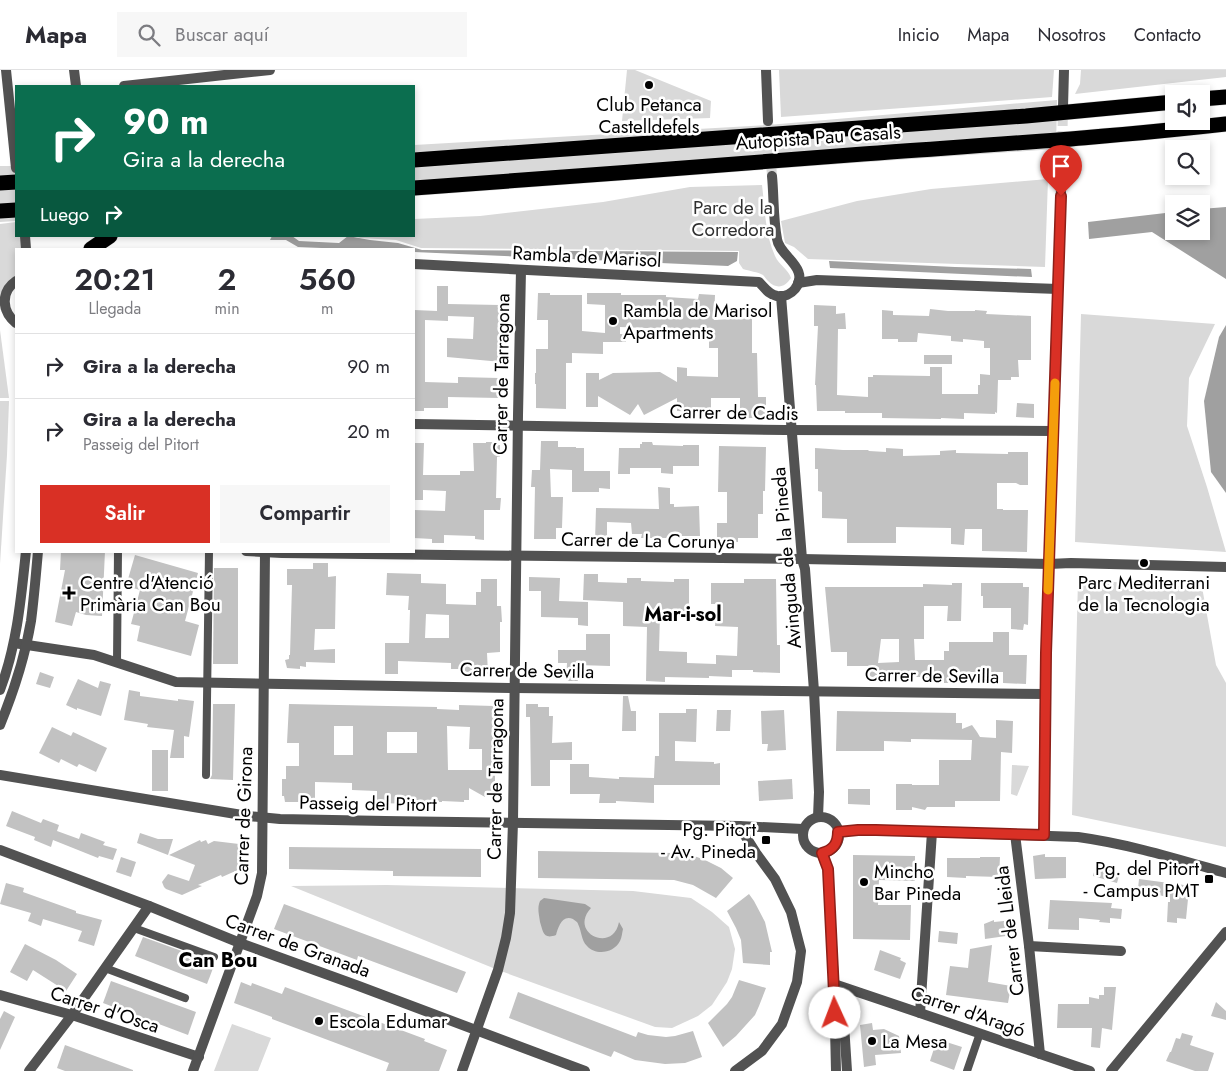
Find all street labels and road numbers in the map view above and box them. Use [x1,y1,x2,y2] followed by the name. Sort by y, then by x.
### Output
[735,118,902,157] street label: Autopista Pau Casals
[512,239,662,274] street label: Rambla de Marisol
[487,293,516,455] street label: Carrer de Tarragona
[669,398,799,427] street label: Carrer de Cadis
[765,466,808,650] street label: Avinguda de la Pineda
[561,525,735,556] street label: Carrer de La Corunya
[460,656,594,685] street label: Carrer de Sevilla
[865,661,999,690] street label: Carrer de Sevilla
[481,698,510,860] street label: Carrer de Tarragona
[228,746,259,886] street label: Carrer de Girona
[299,789,437,818] street label: Passeig del Pitort
[988,864,1031,998] street label: Carrer de Lleida
[221,907,374,984] street label: Carrer de Granada
[47,979,163,1040] street label: Carrer d'Osca
[907,979,1029,1044] street label: Carrer d'Aragó

